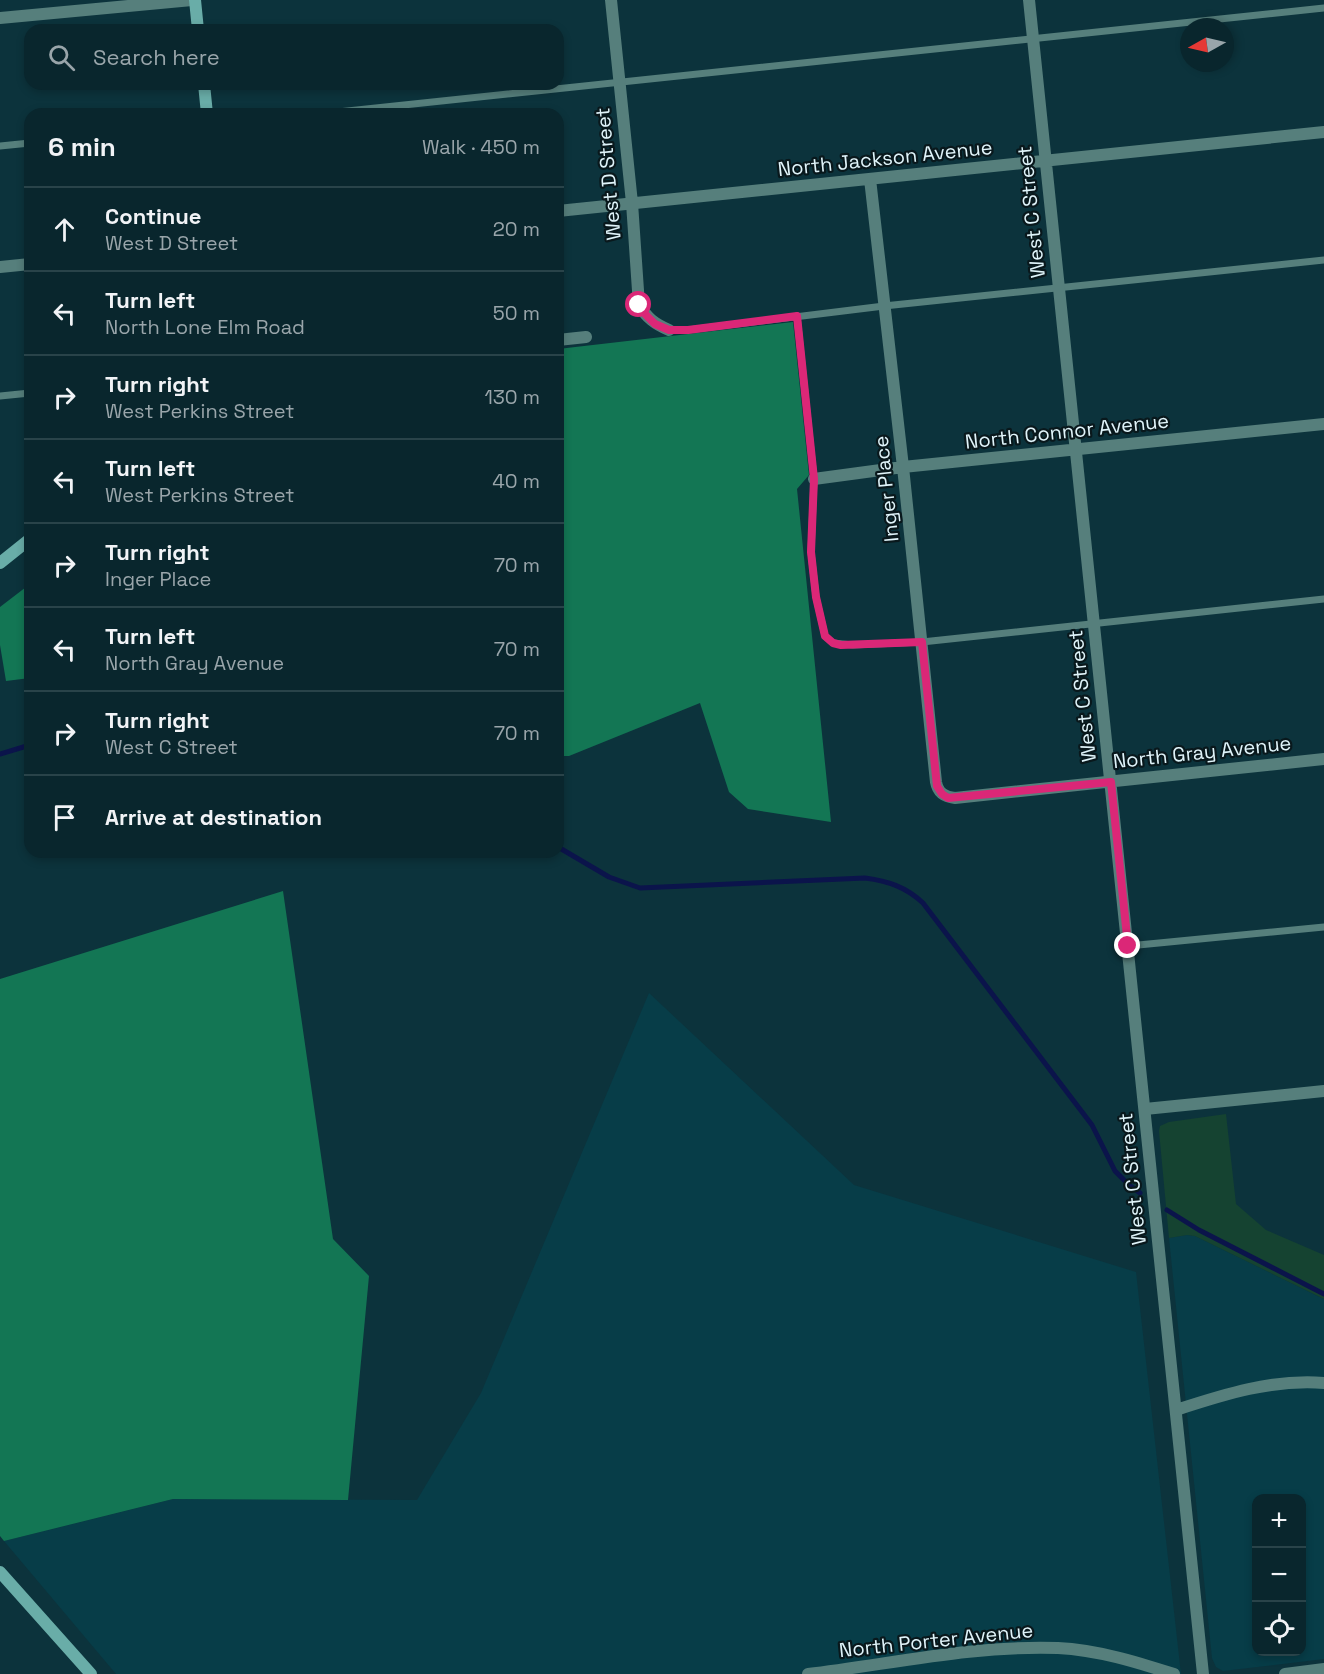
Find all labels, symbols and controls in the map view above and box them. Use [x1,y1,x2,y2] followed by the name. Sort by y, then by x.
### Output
[1180,18,1234,72] north arrow
[24,24,564,90] search box
[45,41,78,74] icon: search
[93,43,220,71] text: Search here
[589,107,627,241] street label: West D Street
[48,130,116,164] text: 6 min
[422,134,540,160] text: Walk · 450 m
[776,134,994,182] street label: North Jackson Avenue
[1011,145,1051,279] street label: West C Street
[105,202,201,230] text: Continue
[48,213,81,246] icon: ahead
[493,216,540,242] text: 20 m
[105,230,238,256] text: West D Street
[105,286,195,314] text: Turn left
[625,291,651,317] route start
[48,297,81,330] icon: left
[493,300,540,326] text: 50 m
[105,314,305,340] text: North Lone Elm Road
[105,370,210,398] text: Turn right
[48,381,81,414] icon: right
[484,384,540,410] text: 130 m
[105,398,295,424] text: West Perkins Street
[964,407,1170,455] street label: North Connor Avenue
[868,435,904,543] street label: Inger Place
[105,454,195,482] text: Turn left
[48,465,81,498] icon: left
[492,468,540,494] text: 40 m
[105,482,295,508] text: West Perkins Street
[105,538,210,566] text: Turn right
[48,549,81,582] icon: right
[494,552,540,578] text: 70 m
[105,566,211,592] text: Inger Place
[105,622,195,650] text: Turn left
[1062,629,1102,763] street label: West C Street
[48,633,81,666] icon: left
[494,636,540,662] text: 70 m
[105,650,284,676] text: North Gray Avenue
[105,706,210,734] text: Turn right
[48,717,81,750] icon: right
[494,720,540,746] text: 70 m
[1112,730,1292,774] street label: North Gray Avenue
[105,734,238,760] text: West C Street
[48,801,81,834] icon: arrive
[105,803,322,831] text: Arrive at destination
[1114,932,1140,958] route end
[1112,1112,1152,1246] street label: West C Street
[1252,1494,1306,1656] map controls
[1252,1494,1306,1548] button: +
[1252,1548,1306,1602] button: −
[1252,1602,1306,1656] button: locate
[838,1617,1034,1663] street label: North Porter Avenue

